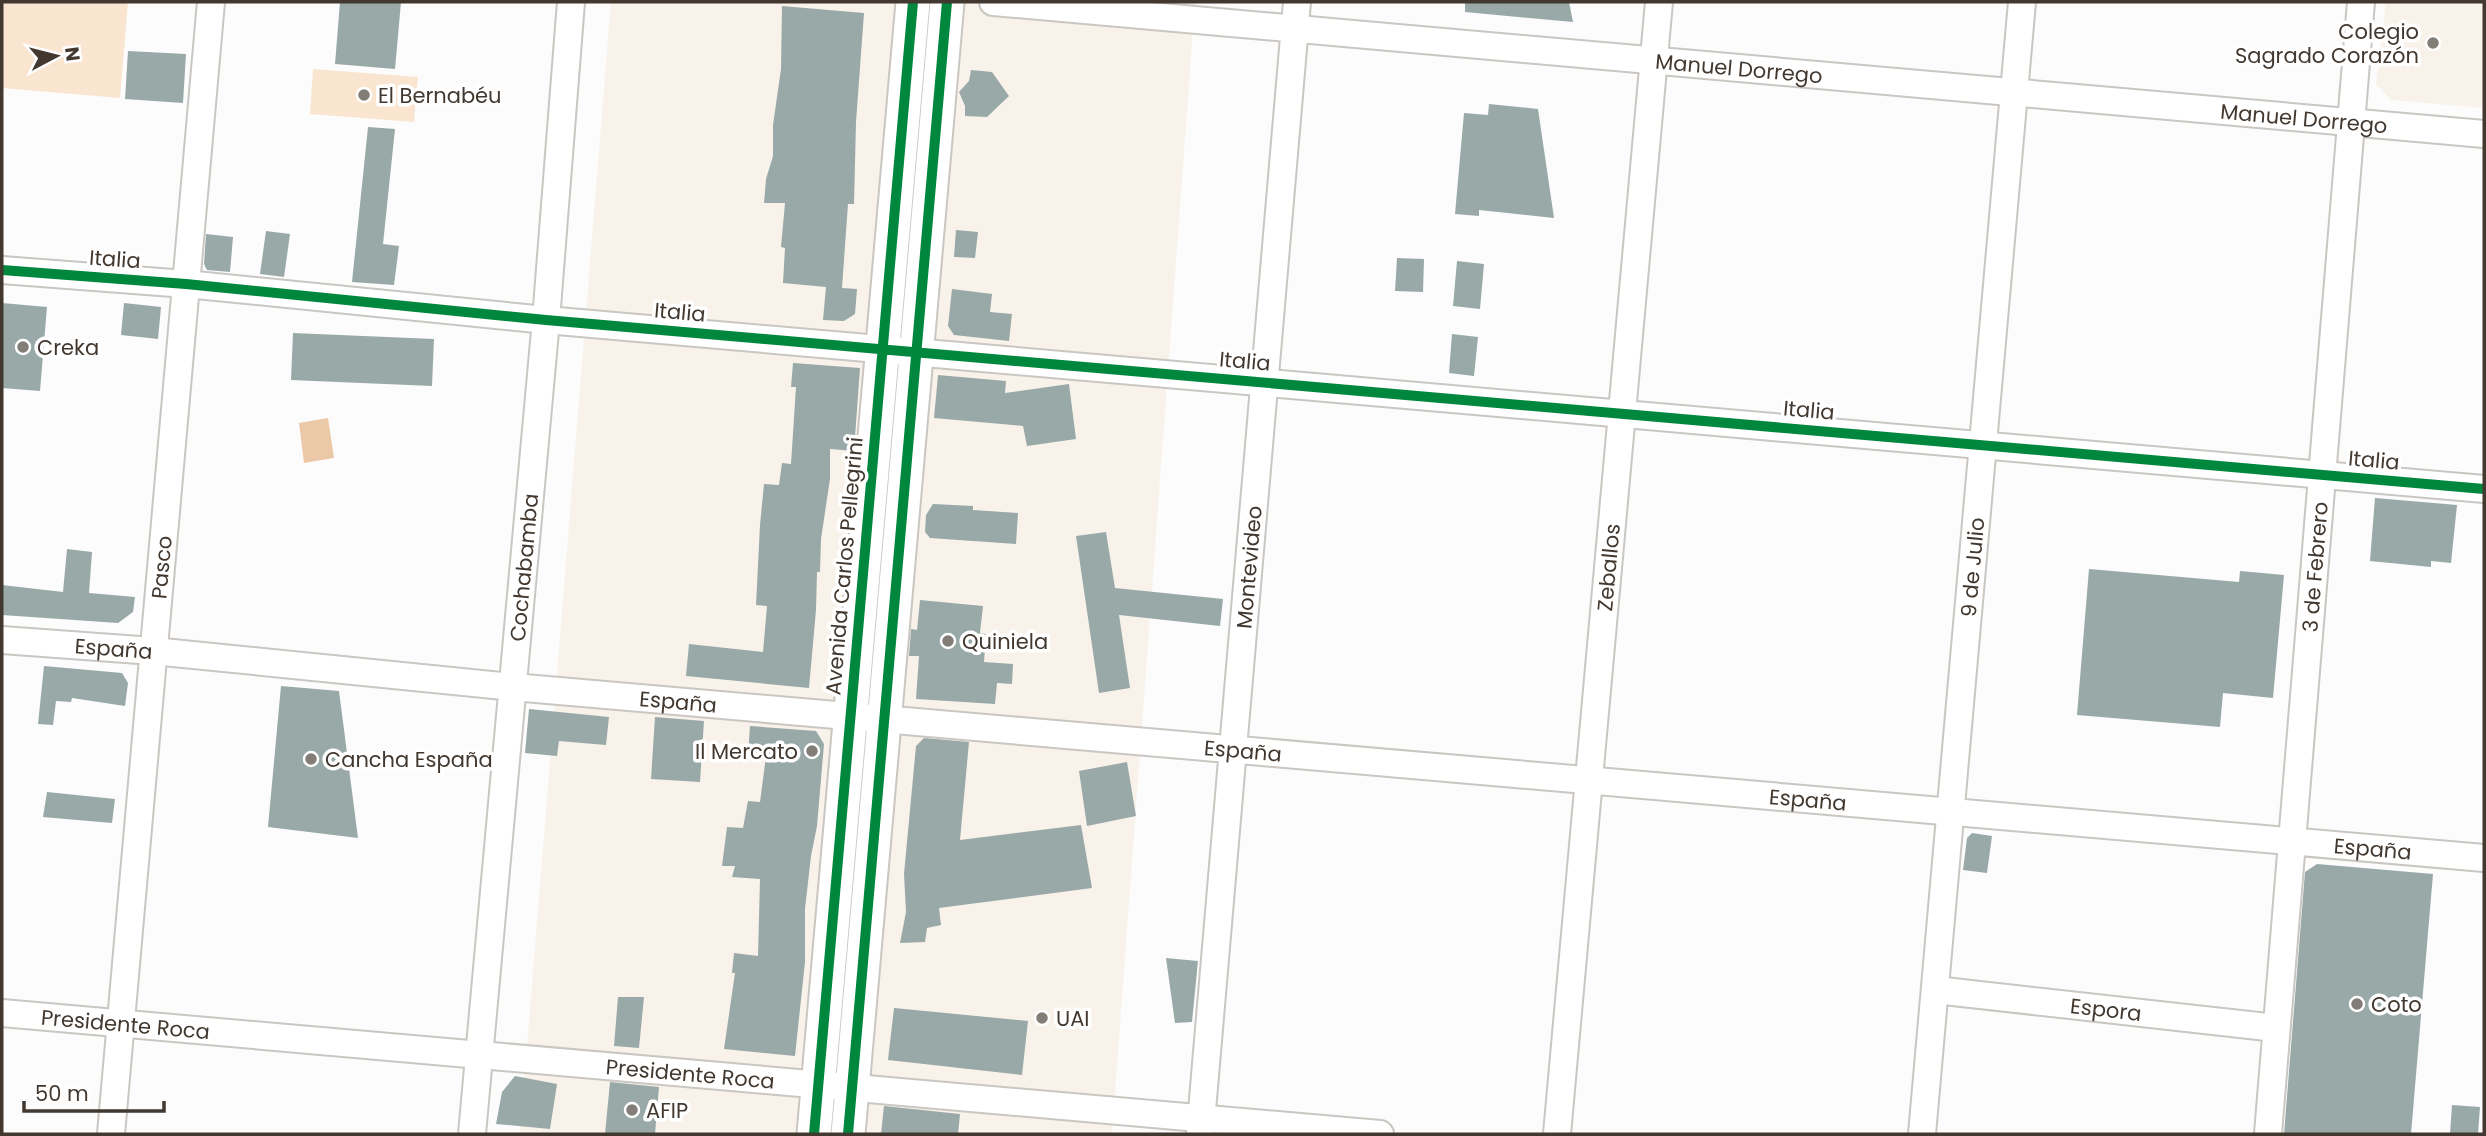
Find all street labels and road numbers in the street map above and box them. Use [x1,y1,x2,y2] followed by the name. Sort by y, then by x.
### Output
[1654,46,1824,90] street label: Manuel Dorrego
[2219,96,2389,140] street label: Manuel Dorrego
[88,243,142,275] street label: Italia
[653,295,707,329] street label: Italia
[1218,344,1272,378] street label: Italia
[1782,393,1836,427] street label: Italia
[818,436,870,696] street label: Avenida Carlos Pellegrini
[2347,443,2401,477] street label: Italia
[502,492,545,643] street label: Cochabamba
[2295,501,2334,633] street label: 3 de Febrero
[1229,504,1268,630] street label: Montevideo
[1953,516,1991,618] street label: 9 de Julio
[1590,522,1626,612] street label: Zeballos
[144,534,178,600] street label: Pasco
[74,631,154,665] street label: España
[638,684,718,719] street label: España
[1203,733,1283,768] street label: España
[1768,782,1848,817] street label: España
[2333,831,2413,866] street label: España
[2069,991,2143,1027] street label: Espora
[40,1002,211,1046] street label: Presidente Roca
[605,1052,776,1095] street label: Presidente Roca

